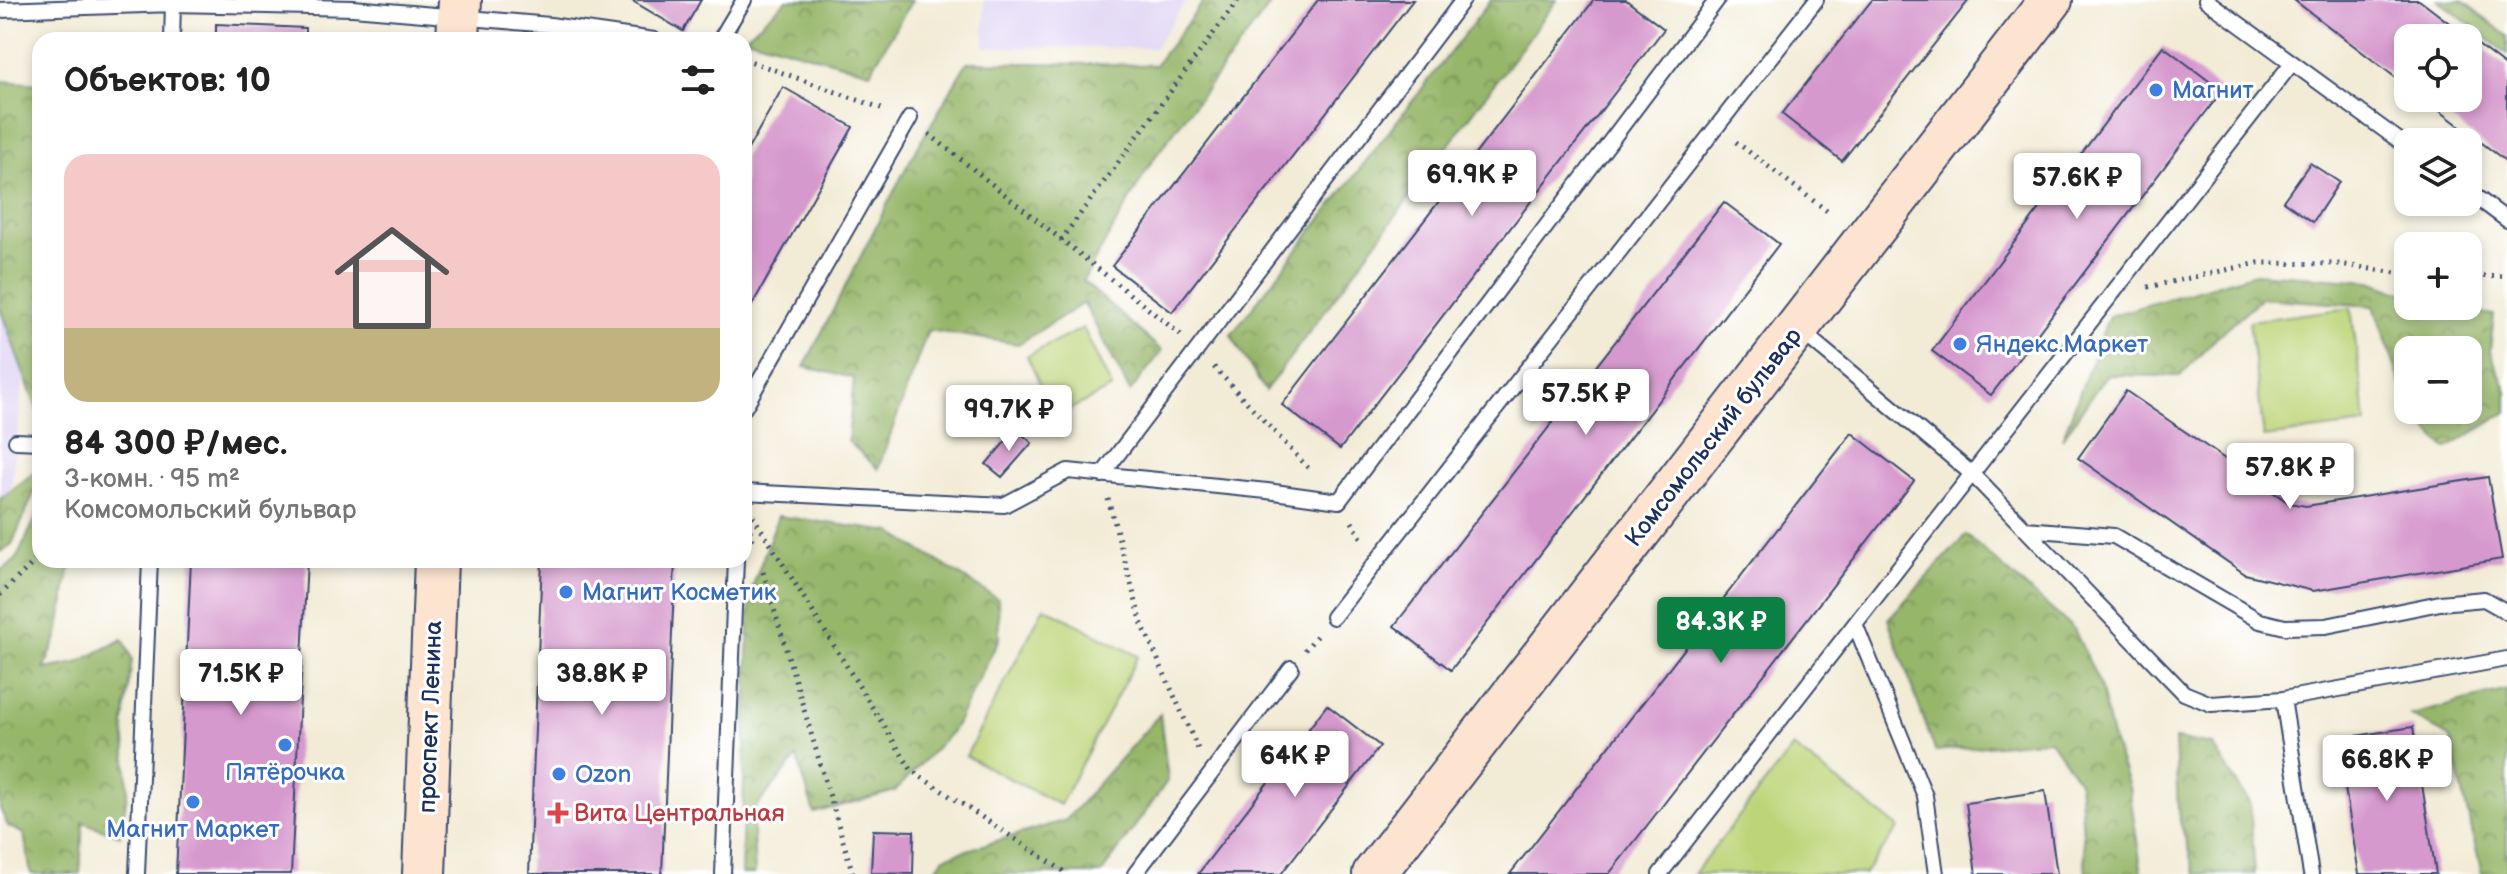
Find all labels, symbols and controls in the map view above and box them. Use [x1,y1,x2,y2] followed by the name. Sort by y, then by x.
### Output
[2394,24,2482,424] map controls
[2394,24,2482,112] button: locate
[676,58,720,102] icon: filters
[64,60,271,101] text: Объектов: 10
[2172,76,2254,105] place label: Магнит
[2147,81,2165,99] marker: Магнит
[2394,128,2482,216] button: layers
[1398,150,1546,218] pin: 69.9K ₽
[2003,153,2151,221] pin: 57.6K ₽
[1426,160,1518,191] text: 69.9K ₽
[2032,163,2122,194] text: 57.6K ₽
[320,206,464,350] icon: home
[2394,232,2482,320] button: +
[1619,322,1808,553] street label: Комсомольский бульвар
[1976,330,2148,359] place label: Яндекс.Маркет
[1951,335,1969,353] marker: Яндекс.Маркет
[2394,336,2482,424] button: −
[1512,369,1660,437] pin: 57.5K ₽
[1541,379,1631,410] text: 57.5K ₽
[935,385,1083,453] pin: 99.7K ₽
[964,395,1054,426] text: 99.7K ₽
[64,423,287,464] text: 84 300 ₽/мес.
[2216,443,2364,511] pin: 57.8K ₽
[2245,453,2335,484] text: 57.8K ₽
[64,464,240,495] text: 3-комн. · 95 m²
[64,495,356,526] text: Комсомольский бульвар
[582,578,777,607] place label: Магнит Косметик
[557,583,575,601] marker: Магнит Косметик
[1647,597,1795,665] pin: 84.3K ₽
[1675,607,1767,638] text: 84.3K ₽
[413,620,448,814] street label: проспект Ленина
[167,649,315,717] pin: 71.5K ₽
[528,649,676,717] pin: 38.8K ₽
[198,659,284,690] text: 71.5K ₽
[556,659,648,690] text: 38.8K ₽
[1239,731,1351,799] pin: 64K ₽
[2313,735,2461,803] pin: 66.8K ₽
[276,736,294,754] marker: Пятёрочка
[1260,741,1330,772] text: 64K ₽
[2341,745,2433,776] text: 66.8K ₽
[225,758,345,787] place label: Пятёрочка
[575,760,631,789] place label: Ozon
[550,765,568,783] marker: Ozon
[184,793,202,811] marker: Магнит Маркет
[574,799,785,828] place label: Вита Центральная
[549,804,567,822] marker: Вита Центральная
[106,815,280,844] place label: Магнит Маркет

